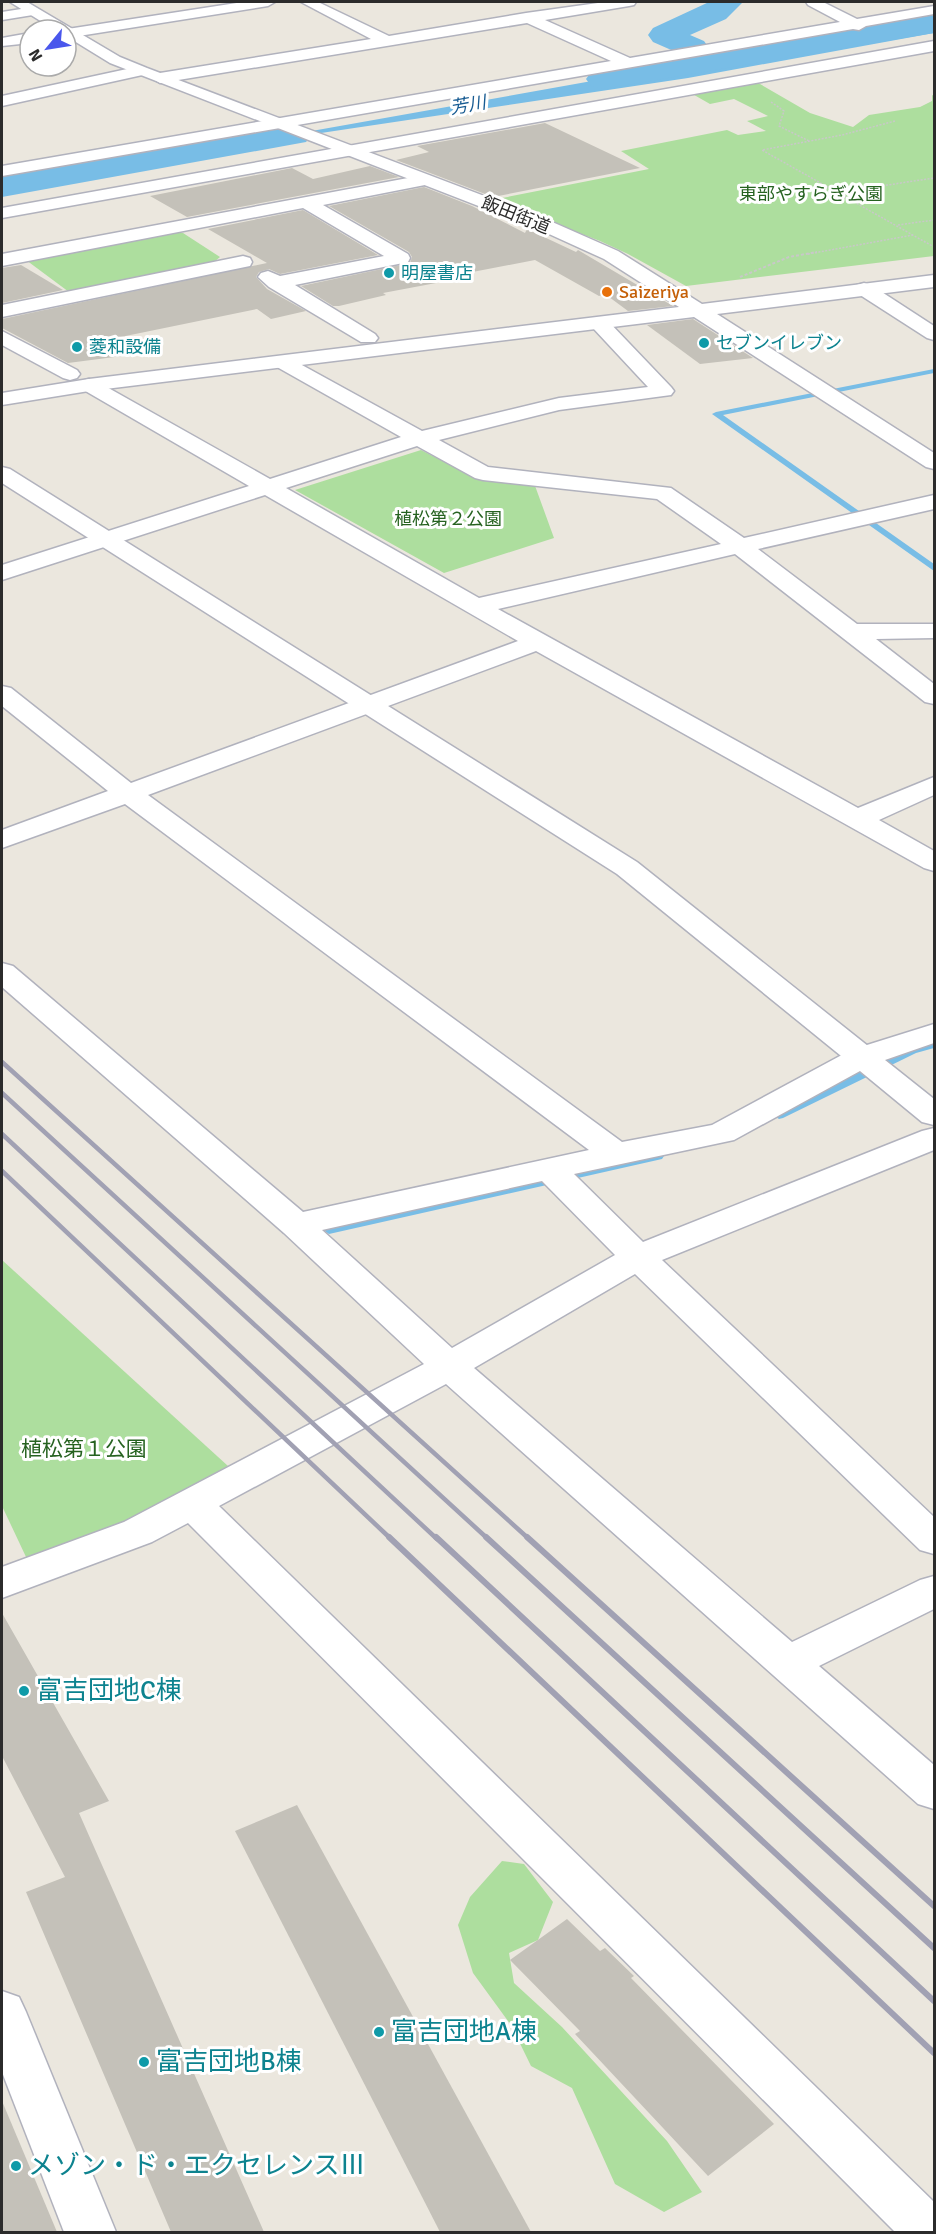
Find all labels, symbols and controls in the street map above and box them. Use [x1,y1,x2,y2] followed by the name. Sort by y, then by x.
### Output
[18,18,78,78] north arrow
[24,45,47,65] text: N
[448,91,490,119] water label: 芳川
[739,183,883,205] park label: 東部やすらぎ公園
[479,191,553,239] street label: 飯田街道
[401,262,473,284] place label: 明屋書店
[382,266,396,280] marker: 明屋書店
[619,281,689,303] place label: Saizeriya
[600,285,614,299] marker: Saizeriya
[716,332,842,354] place label: セブンイレブン
[89,336,161,358] place label: 菱和設備
[697,336,711,350] marker: セブンイレブン
[70,340,84,354] marker: 菱和設備
[394,508,502,530] park label: 植松第２公園
[21,1436,147,1462] park label: 植松第１公園
[36,1675,182,1707] place label: 富吉団地C棟
[17,1684,31,1698] marker: 富吉団地C棟
[391,2016,537,2048] place label: 富吉団地A棟
[372,2025,386,2039] marker: 富吉団地A棟
[156,2046,302,2078] place label: 富吉団地B棟
[137,2055,151,2069] marker: 富吉団地B棟
[28,2150,365,2182] place label: メゾン・ド・エクセレンスⅢ
[9,2159,23,2173] marker: メゾン・ド・エクセレンスⅢ

